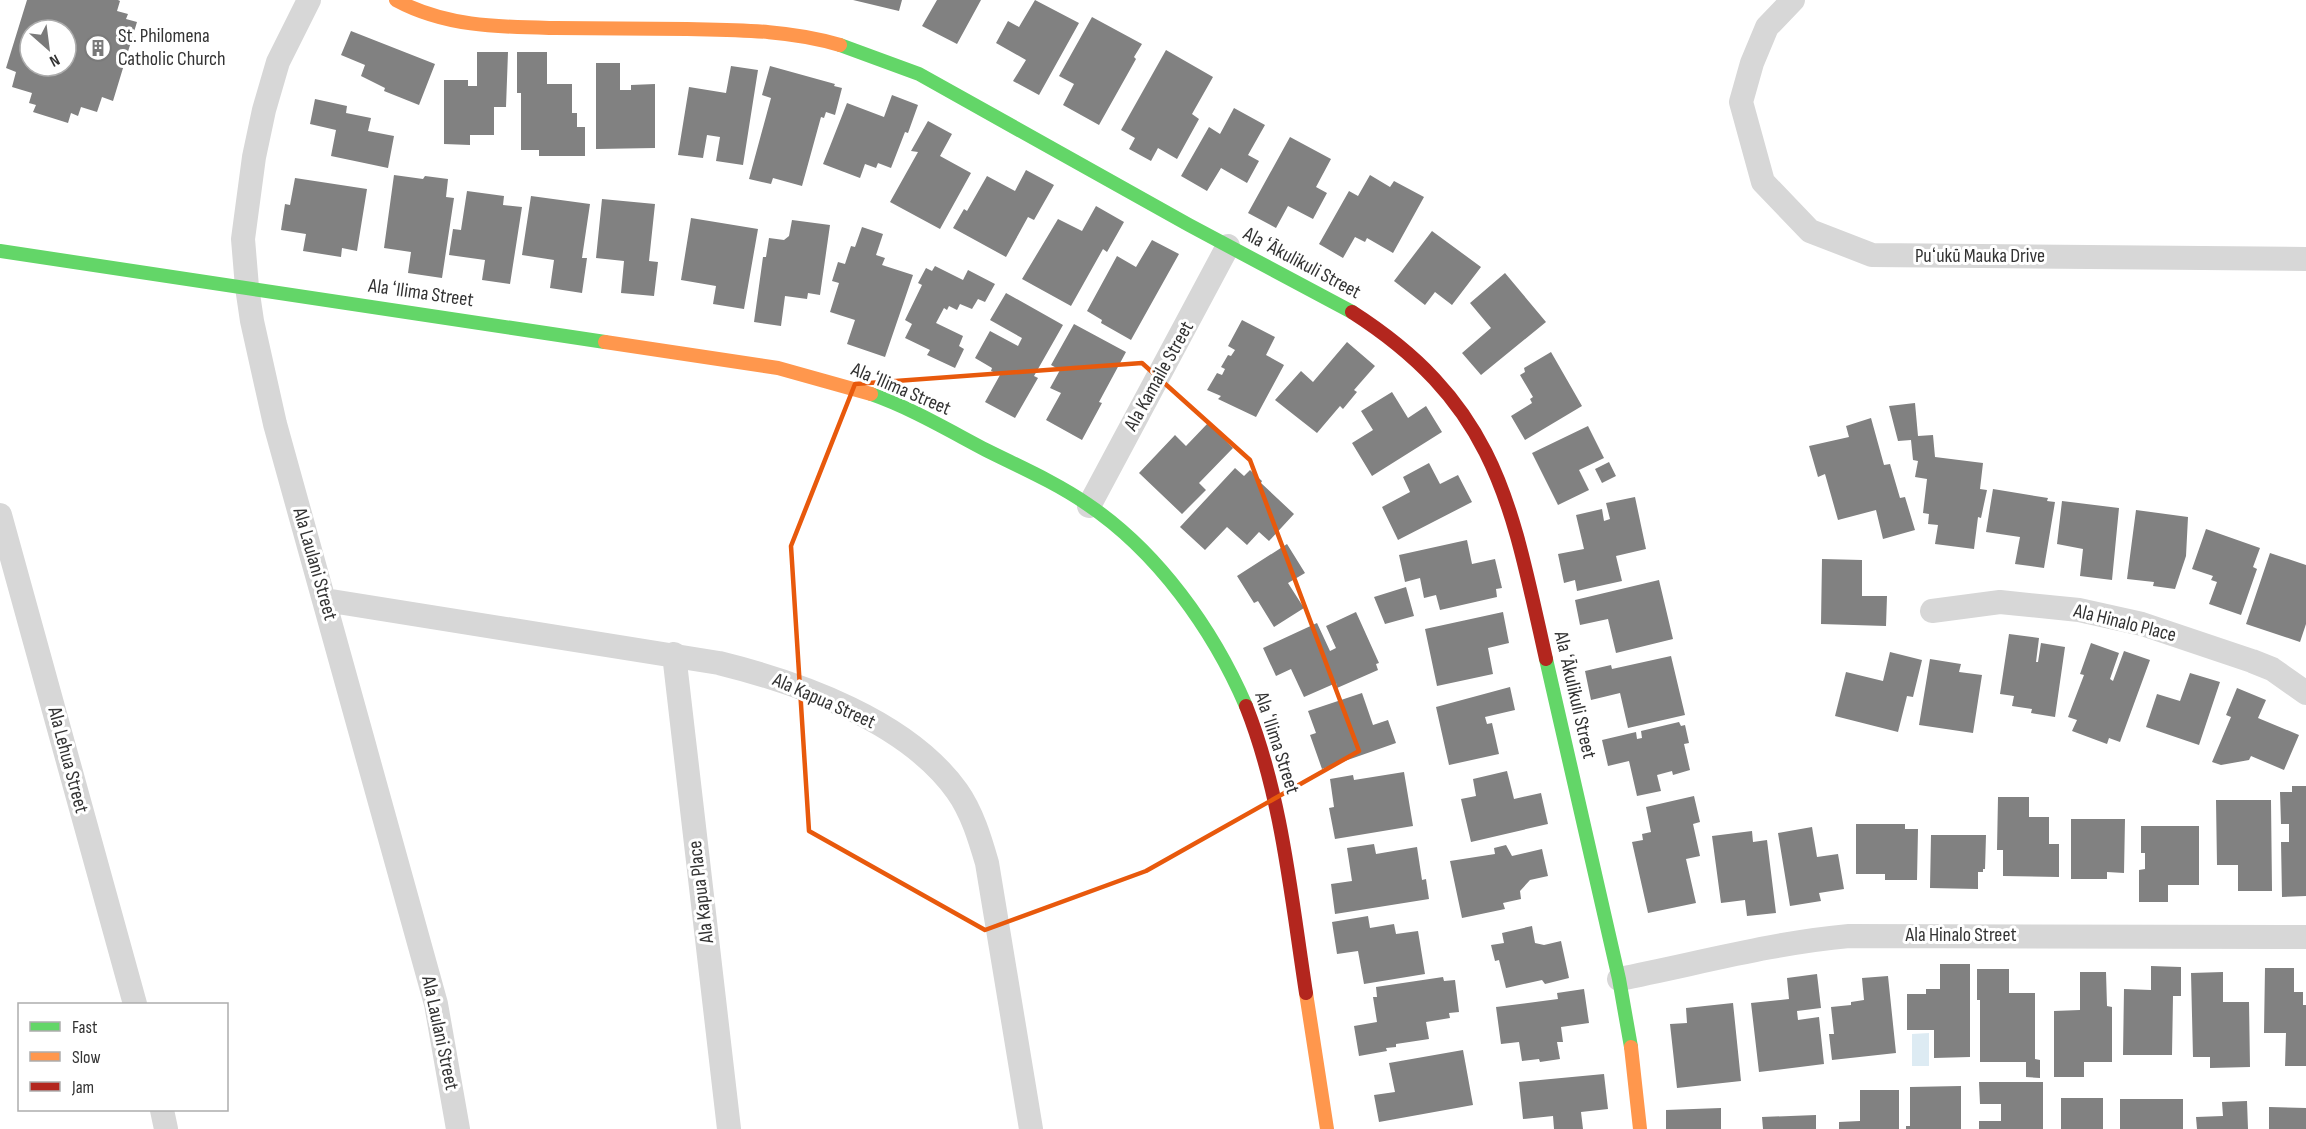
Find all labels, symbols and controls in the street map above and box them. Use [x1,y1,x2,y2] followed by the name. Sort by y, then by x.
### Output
[18,18,78,78] north arrow
[118,24,226,71] place label: St. Philomena Catholic Church
[83,33,113,63] building icon: St. Philomena Catholic Church
[46,50,63,70] text: N
[1238,221,1365,304] street label: Ala ʻĀkulikuli Street
[1915,244,2045,268] street label: Puʻukū Mauka Drive
[366,274,475,312] street label: Ala ʻIlima Street
[1119,317,1199,436] street label: Ala Kamaile Street
[847,357,954,421] street label: Ala ʻIlima Street
[287,504,343,623] street label: Ala Laulani Street
[2070,598,2179,647] street label: Ala Hinalo Place
[1548,628,1601,761] street label: Ala ʻĀkulikuli Street
[768,667,879,734] street label: Ala Kapua Street
[1249,688,1305,797] street label: Ala ʻIlima Street
[42,703,94,816] street label: Ala Lehua Street
[683,839,719,946] street label: Ala Kapua Place
[1905,923,2016,947] street label: Ala Hinalo Street
[416,973,464,1092] street label: Ala Laulani Street
[18,1003,228,1111] legend
[72,1017,98,1038] text: Fast
[72,1047,101,1068] text: Slow
[71,1077,94,1098] text: Jam

